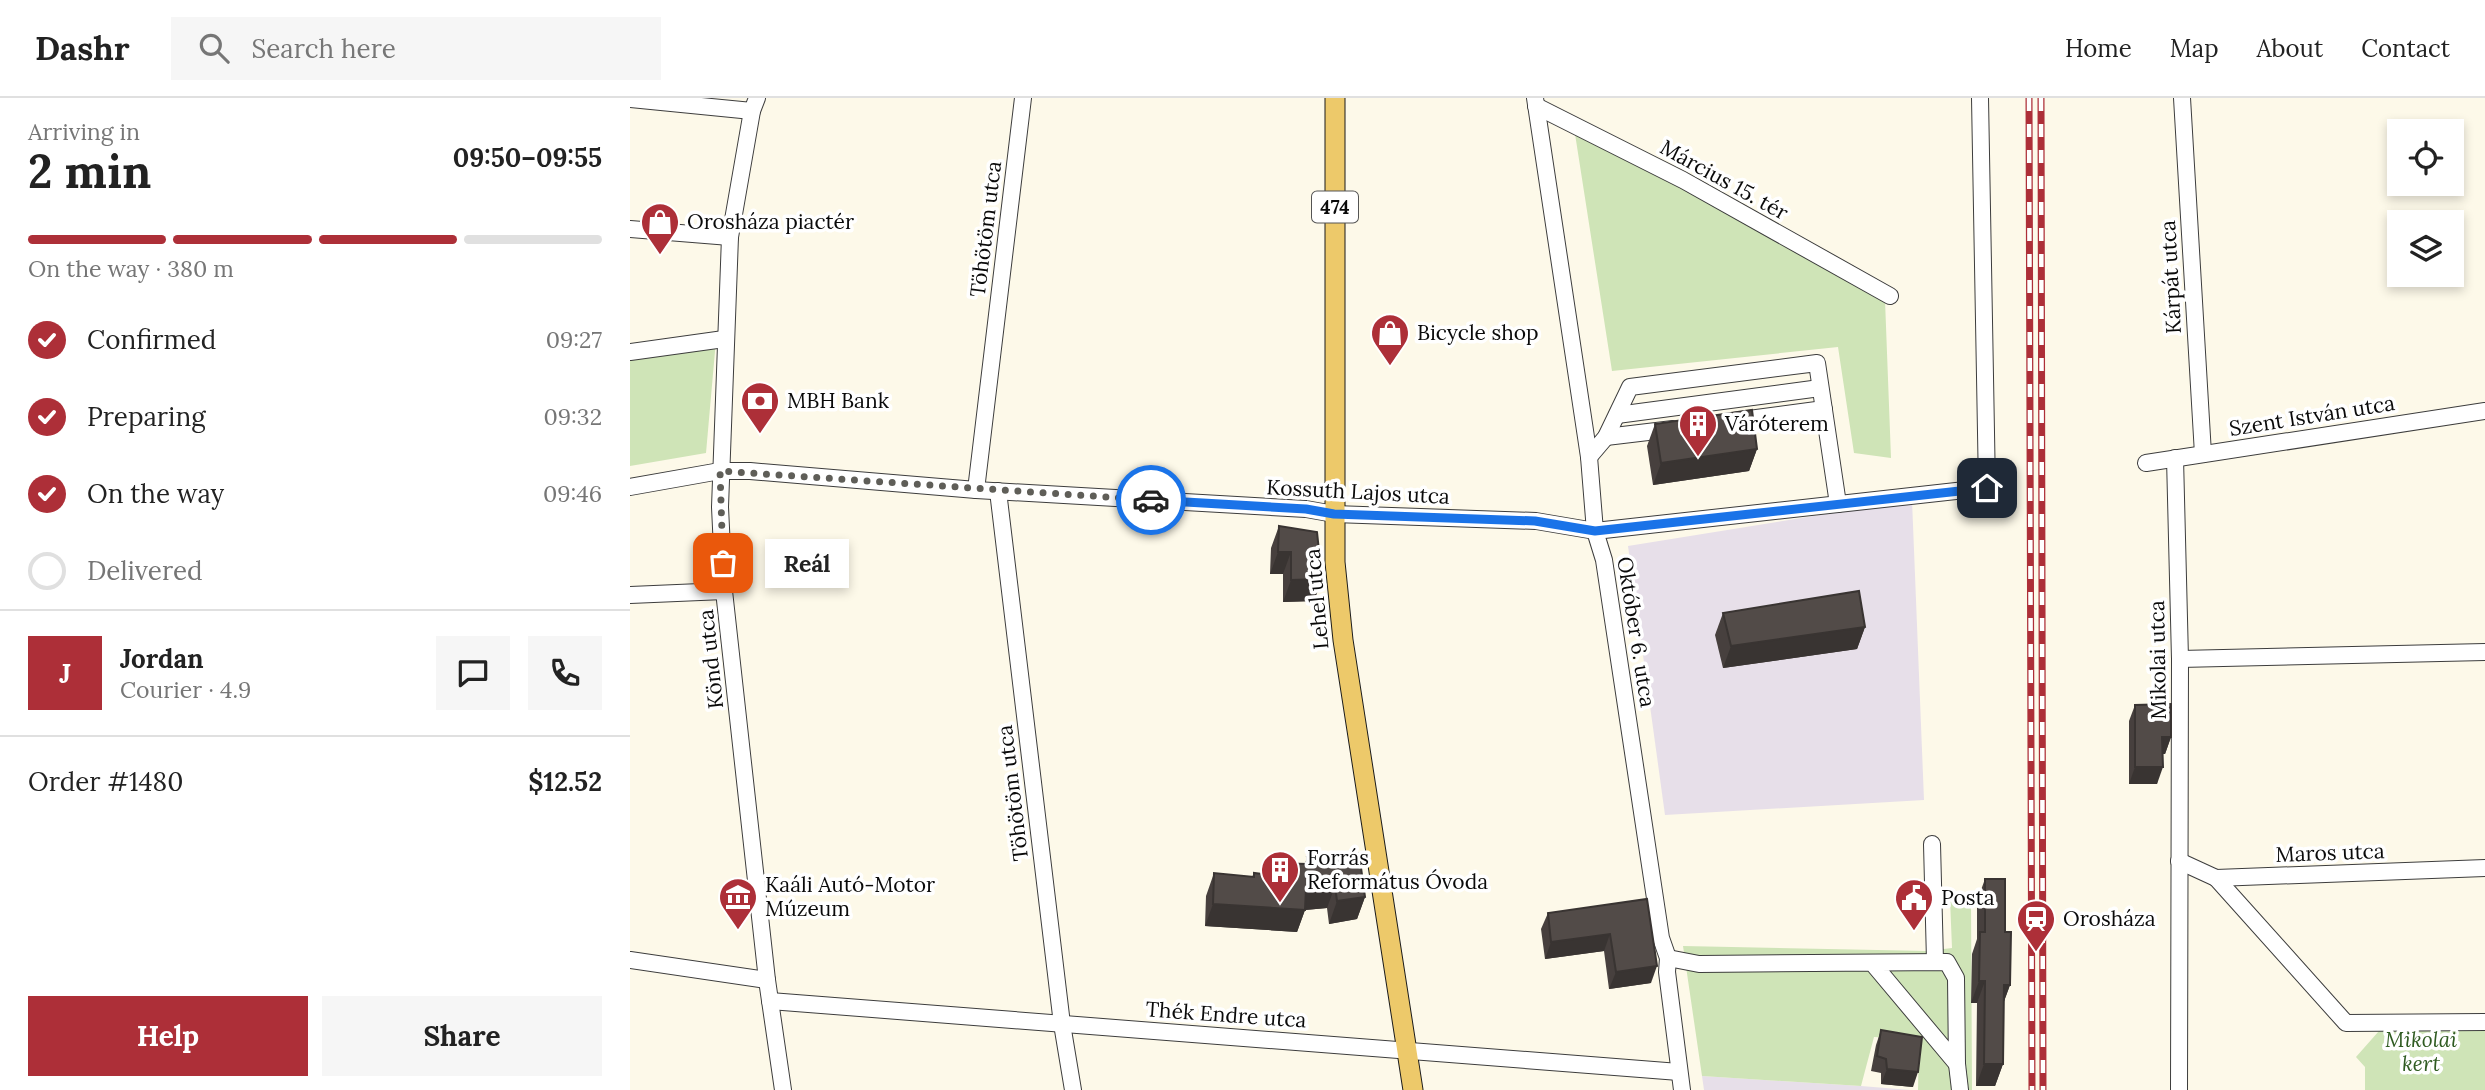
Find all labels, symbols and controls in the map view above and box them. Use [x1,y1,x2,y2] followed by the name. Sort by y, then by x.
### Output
[171,17,661,80] search box
[35,27,129,69] text: Dashr
[195,29,233,67] icon: search
[251,32,396,65] text: Search here
[2065,33,2132,64] text: Home
[2170,33,2219,64] text: Map
[2257,33,2323,64] text: About
[2361,33,2450,64] text: Contact
[28,117,140,146] text: Arriving in
[2387,119,2464,287] map controls
[2387,119,2464,196] button: locate
[1655,133,1793,226] street label: Március 15. tér
[453,141,602,174] text: 09:50–09:55
[28,142,151,201] text: 2 min
[964,159,1007,299] street label: Töhötöm utca
[1312,192,1358,222] road number: 474
[639,201,681,256] shop icon: Orosháza piactér
[687,208,854,235] place label: Orosháza piactér
[2387,210,2464,287] button: layers
[2154,219,2187,335] street label: Kárpát utca
[28,254,234,283] text: On the way · 380 m
[1369,312,1411,367] shop icon: Bicycle shop
[1417,319,1539,346] place label: Bicycle shop
[28,321,66,359] icon: check
[87,323,216,356] text: Confirmed
[546,325,602,354] text: 09:27
[739,380,781,435] bank icon: MBH Bank
[787,387,890,414] place label: MBH Bank
[2227,389,2397,442] street label: Szent István utca
[28,398,66,436] icon: check
[87,400,206,433] text: Preparing
[544,402,602,431] text: 09:32
[1677,403,1719,458] building icon: Váróterem
[1724,410,1829,437] place label: Váróterem
[1957,458,2017,518] pin
[1116,465,1186,535] courier
[1968,469,2006,507] icon: home
[1266,473,1451,510] street label: Kossuth Lajos utca
[28,475,66,513] icon: check
[87,477,224,510] text: On the way
[543,479,602,508] text: 09:46
[1132,481,1170,519] icon: car
[693,533,753,593] pin
[765,538,849,588] callout: Reál
[704,544,742,582] icon: bag
[1299,547,1334,651] street label: Lehel utca
[783,549,831,578] text: Reál
[87,554,203,587] text: Delivered
[1611,555,1662,709] street label: Október 6. utca
[2143,600,2172,720] street label: Mikolai utca
[692,608,729,710] street label: Könd utca
[436,636,510,710] button: chat
[528,636,602,710] button: phone
[120,642,204,675] text: Jordan
[59,657,71,690] text: J
[120,675,251,704] text: Courier · 4.9
[991,723,1034,863] street label: Töhötöm utca
[28,765,183,798] text: Order #1480
[528,765,602,798] text: $12.52
[2275,837,2385,868] street label: Maros utca
[1307,844,1488,895] place label: Forrás Református Óvoda
[1259,849,1301,904] building icon: Forrás Református Óvoda
[765,871,935,922] place label: Kaáli Autó-Motor Múzeum
[717,876,759,931] museum icon: Kaáli Autó-Motor Múzeum
[1893,877,1935,932] public building icon: Posta
[1941,884,1995,911] place label: Posta
[2015,898,2057,953] station icon: Orosháza
[2063,905,2156,932] place label: Orosháza
[1145,995,1307,1034] street label: Thék Endre utca
[28,996,308,1076] button: Help
[322,996,602,1076] button: Share
[2385,1026,2457,1077] park label: Mikolai kert

